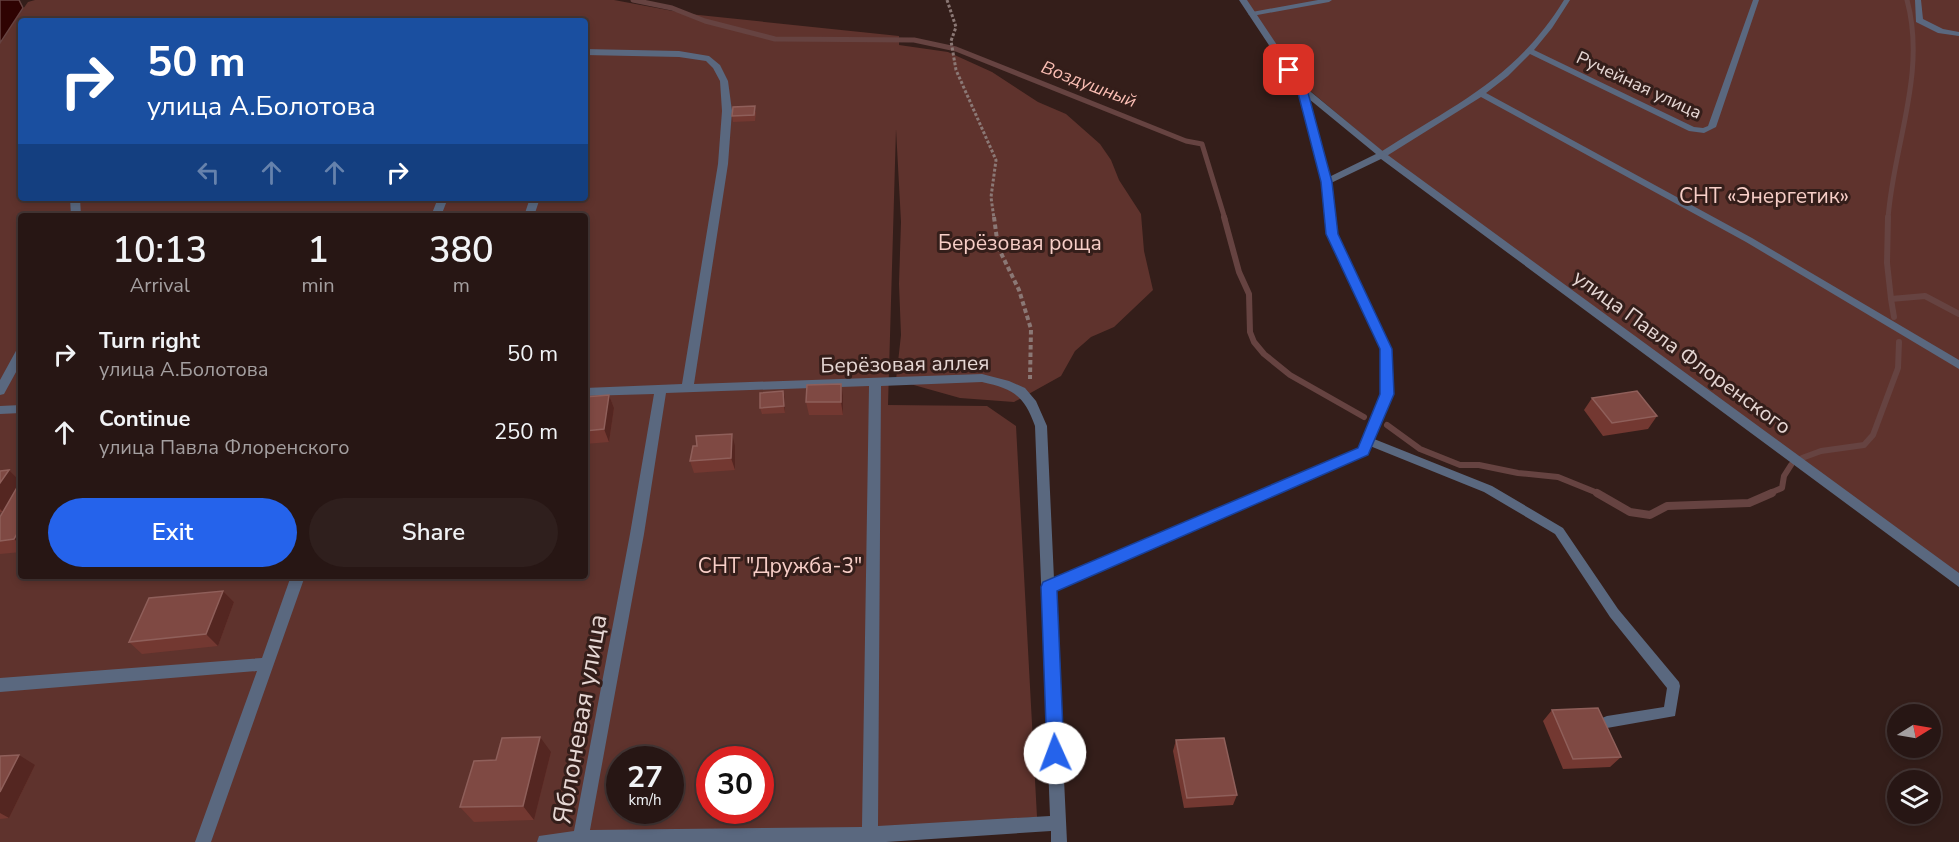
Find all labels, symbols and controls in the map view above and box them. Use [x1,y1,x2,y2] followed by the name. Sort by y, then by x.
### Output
[147,34,246,91] text: 50 m
[48,42,126,120] icon: right
[1263,44,1314,95] pin
[1572,45,1706,125] street label: Ручейная улица
[1272,53,1305,86] icon: arrive
[1038,55,1140,113] water label: Воздушный
[147,88,376,125] text: улица А.Болотова
[192,156,225,189] icon: left
[255,156,288,189] icon: ahead
[318,156,351,189] icon: ahead
[381,156,414,189] icon: right
[1679,182,1849,210] park label: СНТ «Энергетик»
[112,226,207,275] text: 10:13
[307,226,329,275] text: 1
[429,226,494,275] text: 380
[938,229,1102,257] park label: Берёзовая роща
[1567,263,1797,441] street label: улица Павла Флоренского
[130,272,190,299] text: Arrival
[302,272,335,299] text: min
[453,272,470,299] text: m
[99,326,200,356] text: Turn right
[48,338,81,371] icon: right
[507,339,558,369] text: 50 m
[820,349,990,379] street label: Берёзовая аллея
[99,356,268,383] text: улица А.Болотова
[99,404,190,434] text: Continue
[48,416,81,449] icon: ahead
[494,417,558,447] text: 250 m
[99,434,350,461] text: улица Павла Флоренского
[48,498,297,567] button: Exit
[309,498,558,567] button: Share
[698,552,862,580] park label: СНТ "Дружба-3"
[544,611,616,827] street label: Яблоневая улица
[1887,704,1941,758] north arrow
[1887,704,1941,824] map controls
[1023,721,1087,785] position arrow
[696,746,774,824] speed limit sign: 30
[627,757,663,798] text: 27
[1887,770,1941,824] button: layers
[628,790,662,810] text: km/h

